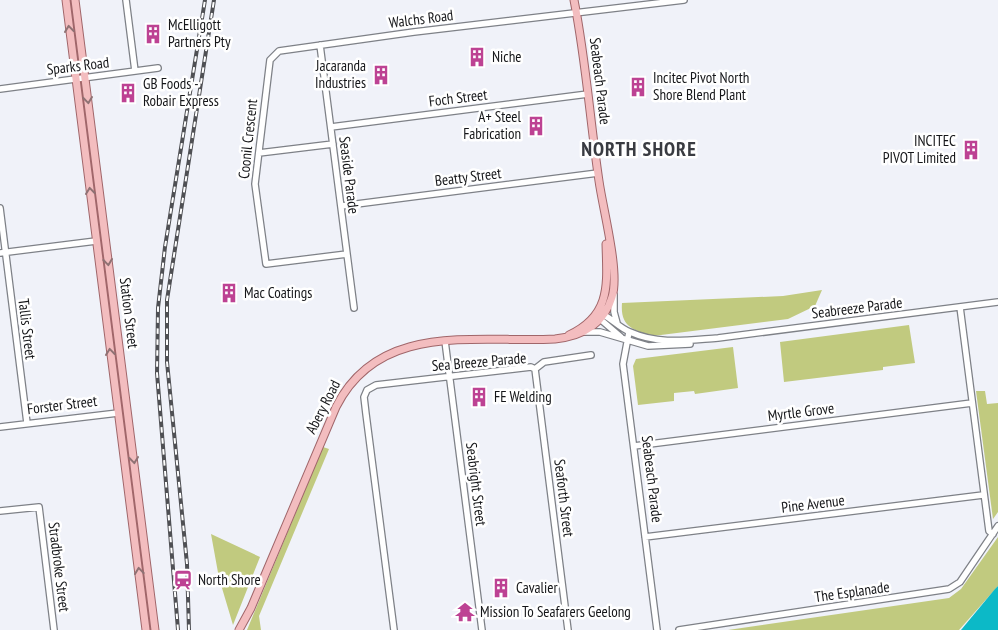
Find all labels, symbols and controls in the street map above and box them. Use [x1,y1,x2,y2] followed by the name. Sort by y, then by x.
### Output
[388,5,454,32] street label: Walchs Road
[168,15,231,51] place label: McElligott Partners Pty
[142,23,164,45] building icon: McElligott Partners Pty
[64,25,75,33] one-way arrow
[586,36,615,126] street label: Seabeach Parade
[466,46,488,68] building icon: Niche
[492,47,521,66] place label: Niche
[46,52,110,79] street label: Sparks Road
[315,56,366,92] place label: Jacaranda Industries
[370,64,392,86] building icon: Jacaranda Industries
[653,68,749,104] place label: Incitec Pivot North Shore Blend Plant
[143,74,219,110] place label: GB Foods - Robair Express
[627,76,649,98] building icon: Incitec Pivot North Shore Blend Plant
[117,82,139,104] building icon: GB Foods - Robair Express
[428,84,488,111] street label: Foch Street
[82,96,92,105] one-way arrow
[234,98,261,180] street label: Coonil Crescent
[463,107,521,143] place label: A+ Steel Fabrication
[525,115,547,137] building icon: A+ Steel Fabrication
[883,131,956,167] place label: INCITEC PIVOT Limited
[335,135,364,215] street label: Seaside Parade
[581,136,697,162] district label: NORTH SHORE
[960,139,982,161] building icon: INCITEC PIVOT Limited
[434,163,502,190] street label: Beatty Street
[85,186,96,194] one-way arrow
[103,257,113,266] one-way arrow
[116,276,143,349] street label: Station Street
[218,282,240,304] building icon: Mac Coatings
[244,283,312,302] place label: Mac Coatings
[811,293,903,322] street label: Seabreeze Parade
[14,298,41,360] street label: Tallis Street
[105,347,116,355] one-way arrow
[431,348,527,375] street label: Sea Breeze Parade
[301,377,344,437] street label: Abery Road
[468,386,490,408] building icon: FE Welding
[494,387,552,406] place label: FE Welding
[26,391,98,418] street label: Forster Street
[767,398,835,425] street label: Myrtle Grove
[638,434,667,524] street label: Seabeach Parade
[462,441,491,527] street label: Seabright Street
[128,456,139,464] one-way arrow
[550,458,579,538] street label: Seaforth Street
[780,490,846,517] street label: Pine Avenue
[45,521,74,613] street label: Stradbroke Street
[134,567,144,576] one-way arrow
[172,569,194,591] station icon: North Shore
[198,570,261,589] place label: North Shore
[490,577,512,599] building icon: Cavalier
[813,577,891,606] street label: The Esplanade
[516,578,558,597] place label: Cavalier
[454,601,476,623] temple icon: Mission To Seafarers Geelong
[480,602,631,621] place label: Mission To Seafarers Geelong

